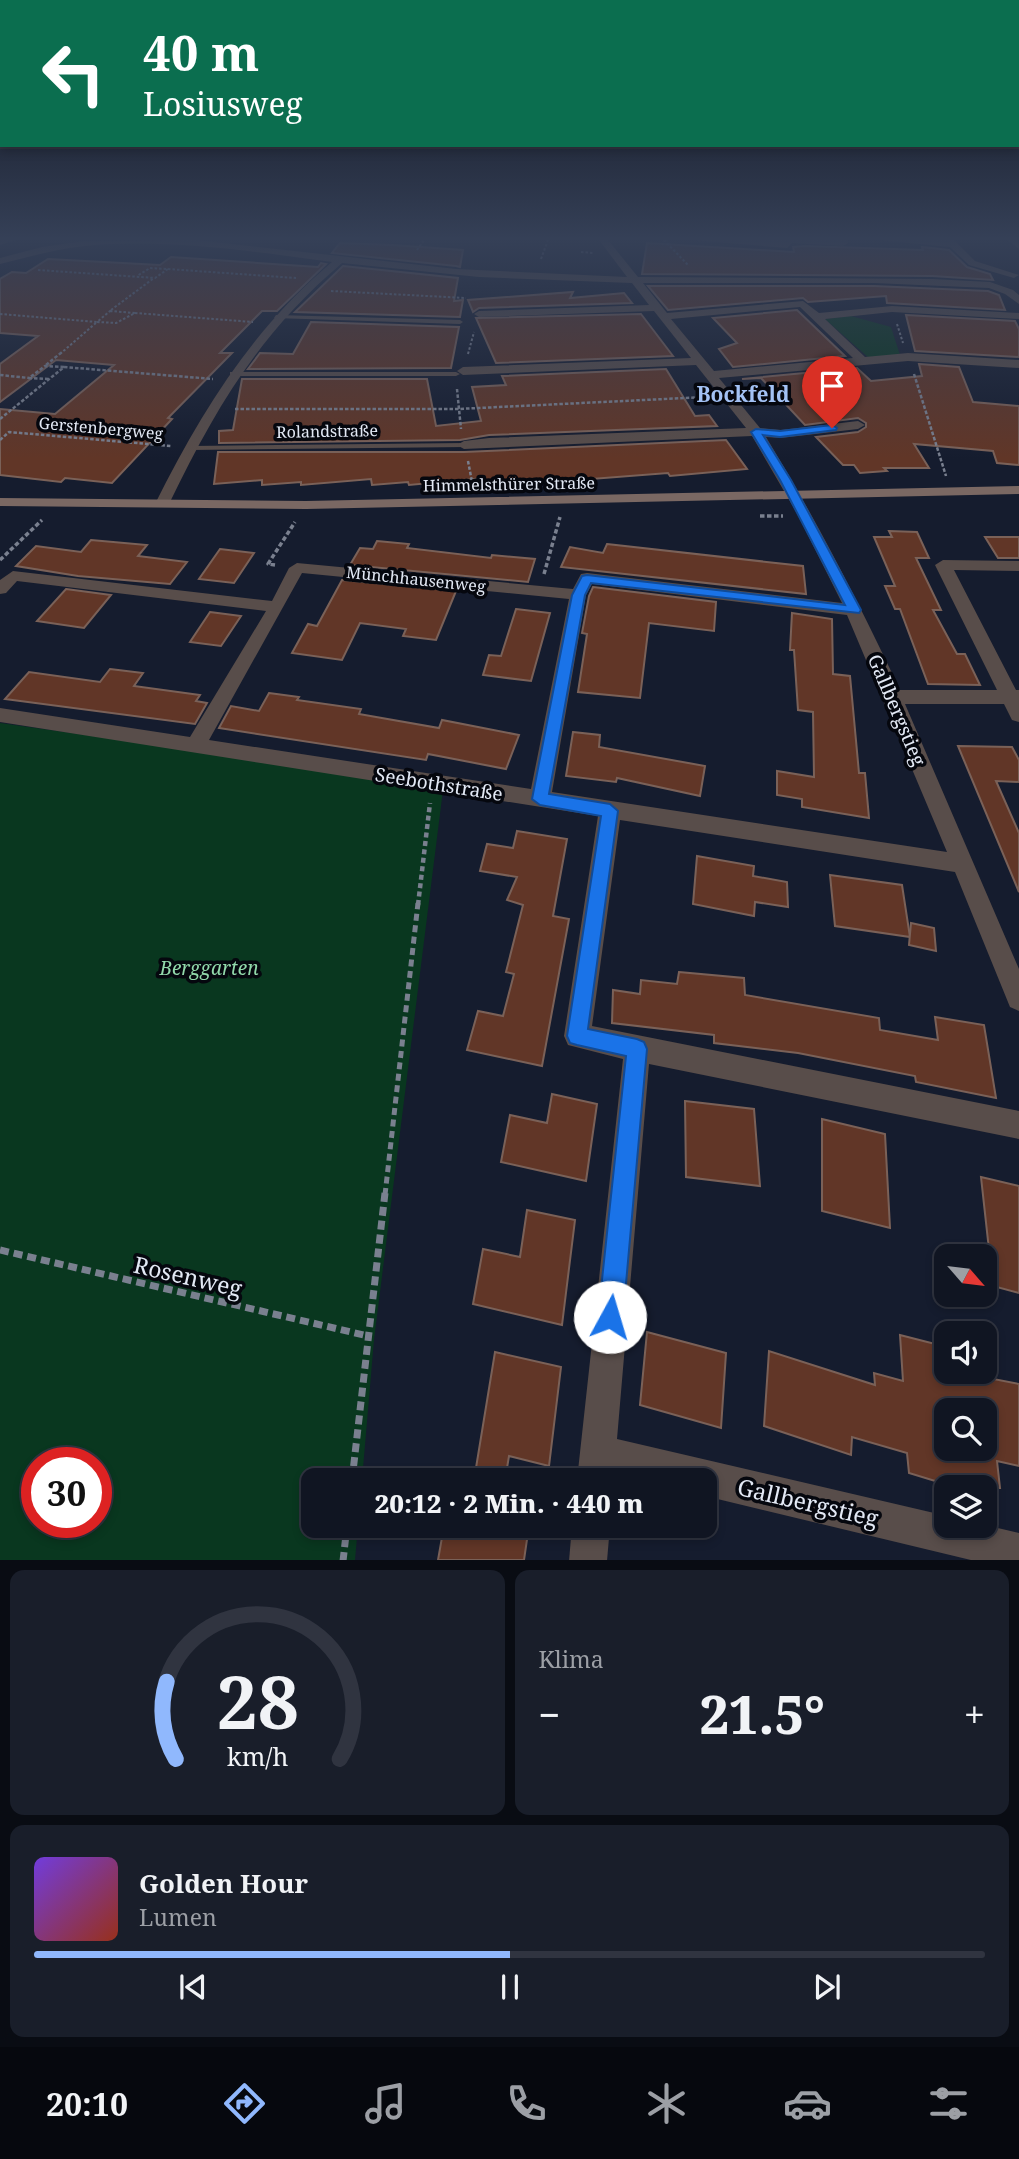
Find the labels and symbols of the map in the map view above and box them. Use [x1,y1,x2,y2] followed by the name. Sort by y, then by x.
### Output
[802,356,862,428] pin
[696,380,790,408] district label: Bockfeld
[38,412,164,444] street label: Gerstenbergweg
[276,419,378,443] street label: Rolandstraße
[423,472,595,496] street label: Himmelsthürer Straße
[345,561,487,597] street label: Münchhausenweg
[862,650,932,770] street label: Gallbergstieg
[373,761,505,807] street label: Seebothstraße
[158,955,259,981] park label: Berggarten
[934,1244,998,1307] north arrow
[131,1248,246,1304] street label: Rosenweg
[573,1280,647,1354] position arrow
[21,1447,112,1538] speed limit sign: 30
[734,1470,882,1534] street label: Gallbergstieg

